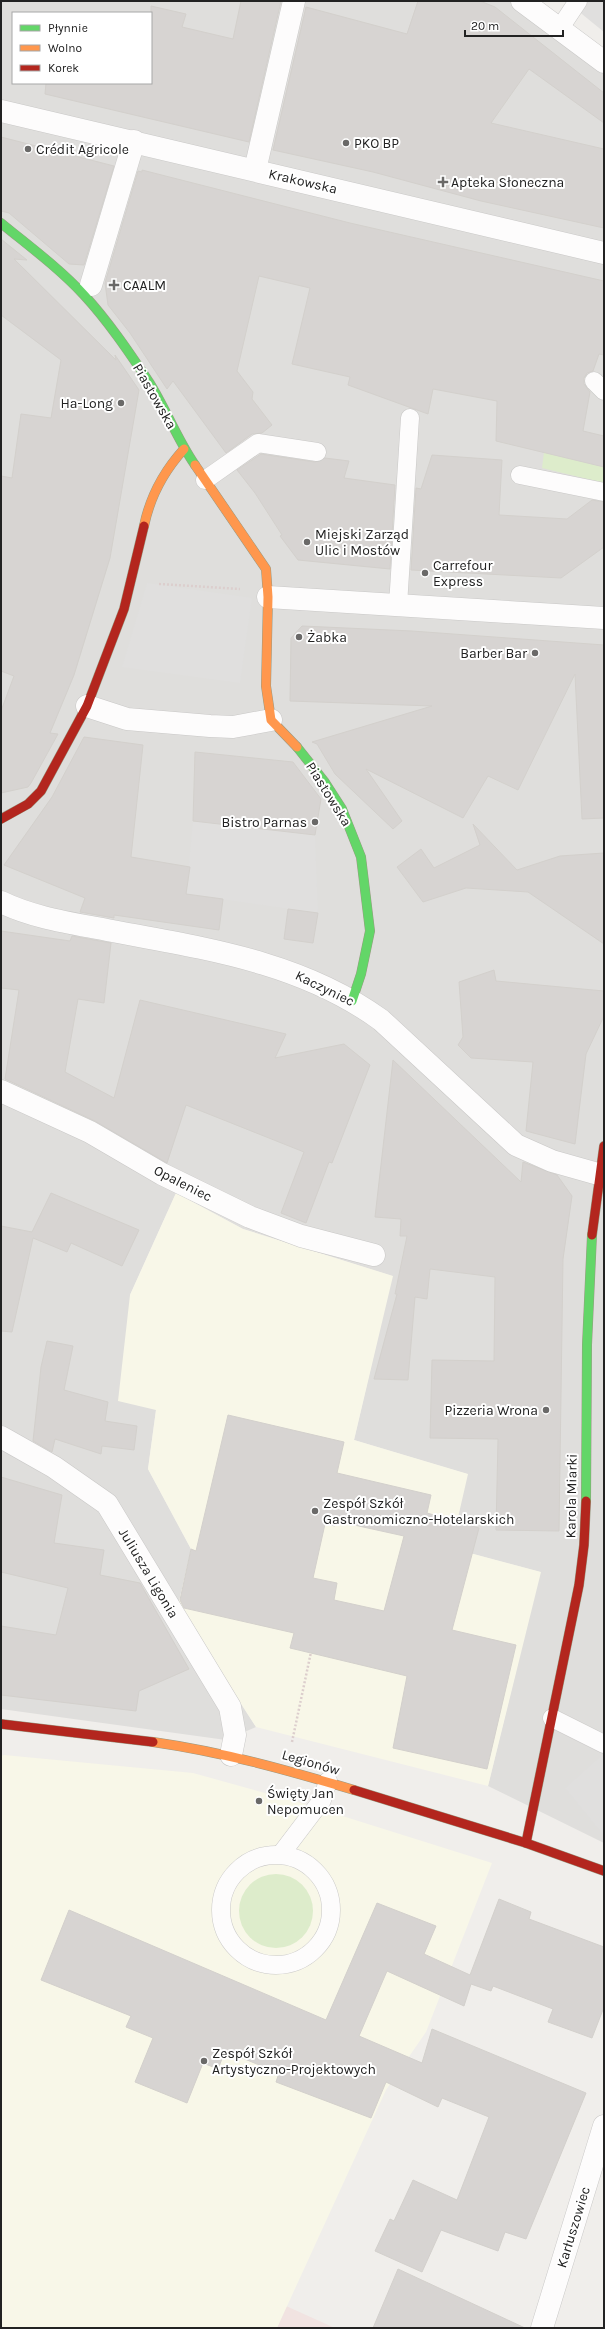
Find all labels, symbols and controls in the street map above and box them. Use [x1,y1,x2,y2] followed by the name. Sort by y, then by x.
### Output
[12,12,152,84] legend
[465,12,563,38] scale bar
[471,19,499,33] text: 20 m
[48,21,88,35] text: Płynnie
[48,41,82,55] text: Wolno
[48,61,79,75] text: Korek
[354,135,399,152] place label: PKO BP
[341,138,351,148] marker: PKO BP
[36,141,129,158] place label: Crédit Agricole
[23,144,33,154] marker: Crédit Agricole
[267,165,339,198] street label: Krakowska
[451,174,564,191] place label: Apteka Słoneczna
[438,177,448,187] marker: Apteka Słoneczna
[123,277,166,294] place label: CAALM
[108,279,120,291] marker: CAALM
[129,360,180,432] street label: Piastowska
[61,395,113,412] place label: Ha-Long
[116,398,126,408] marker: Ha-Long
[315,526,409,559] place label: Miejski Zarząd Ulic i Mostów
[302,537,312,547] marker: Miejski Zarząd Ulic i Mostów
[433,557,494,590] place label: Carrefour Express
[420,568,430,578] marker: Carrefour Express
[307,629,347,646] place label: Żabka
[294,632,304,642] marker: Żabka
[460,645,528,662] place label: Barber Bar
[530,648,540,658] marker: Barber Bar
[302,759,355,830] street label: Piastowska
[221,814,307,831] place label: Bistro Parnas
[310,817,320,827] marker: Bistro Parnas
[292,967,357,1010] street label: Kaczyniec
[151,1162,215,1205] street label: Opaleniec
[444,1402,538,1419] place label: Pizzeria Wrona
[541,1405,551,1415] marker: Pizzeria Wrona
[562,1453,581,1539] street label: Karola Miarki
[323,1495,515,1528] place label: Zespół Szkół Gastronomiczno-Hotelarskich
[310,1506,320,1516] marker: Zespół Szkół Gastronomiczno-Hotelarskich
[115,1525,182,1621] street label: Juliusza Ligonia
[280,1746,342,1779] street label: Legionów
[267,1785,344,1818] place label: Święty Jan Nepomucen
[254,1796,264,1806] marker: Święty Jan Nepomucen
[212,2045,376,2078] place label: Zespół Szkół Artystyczno-Projektowych
[199,2056,209,2066] marker: Zespół Szkół Artystyczno-Projektowych
[553,2184,594,2270] street label: Karłuszowiec

